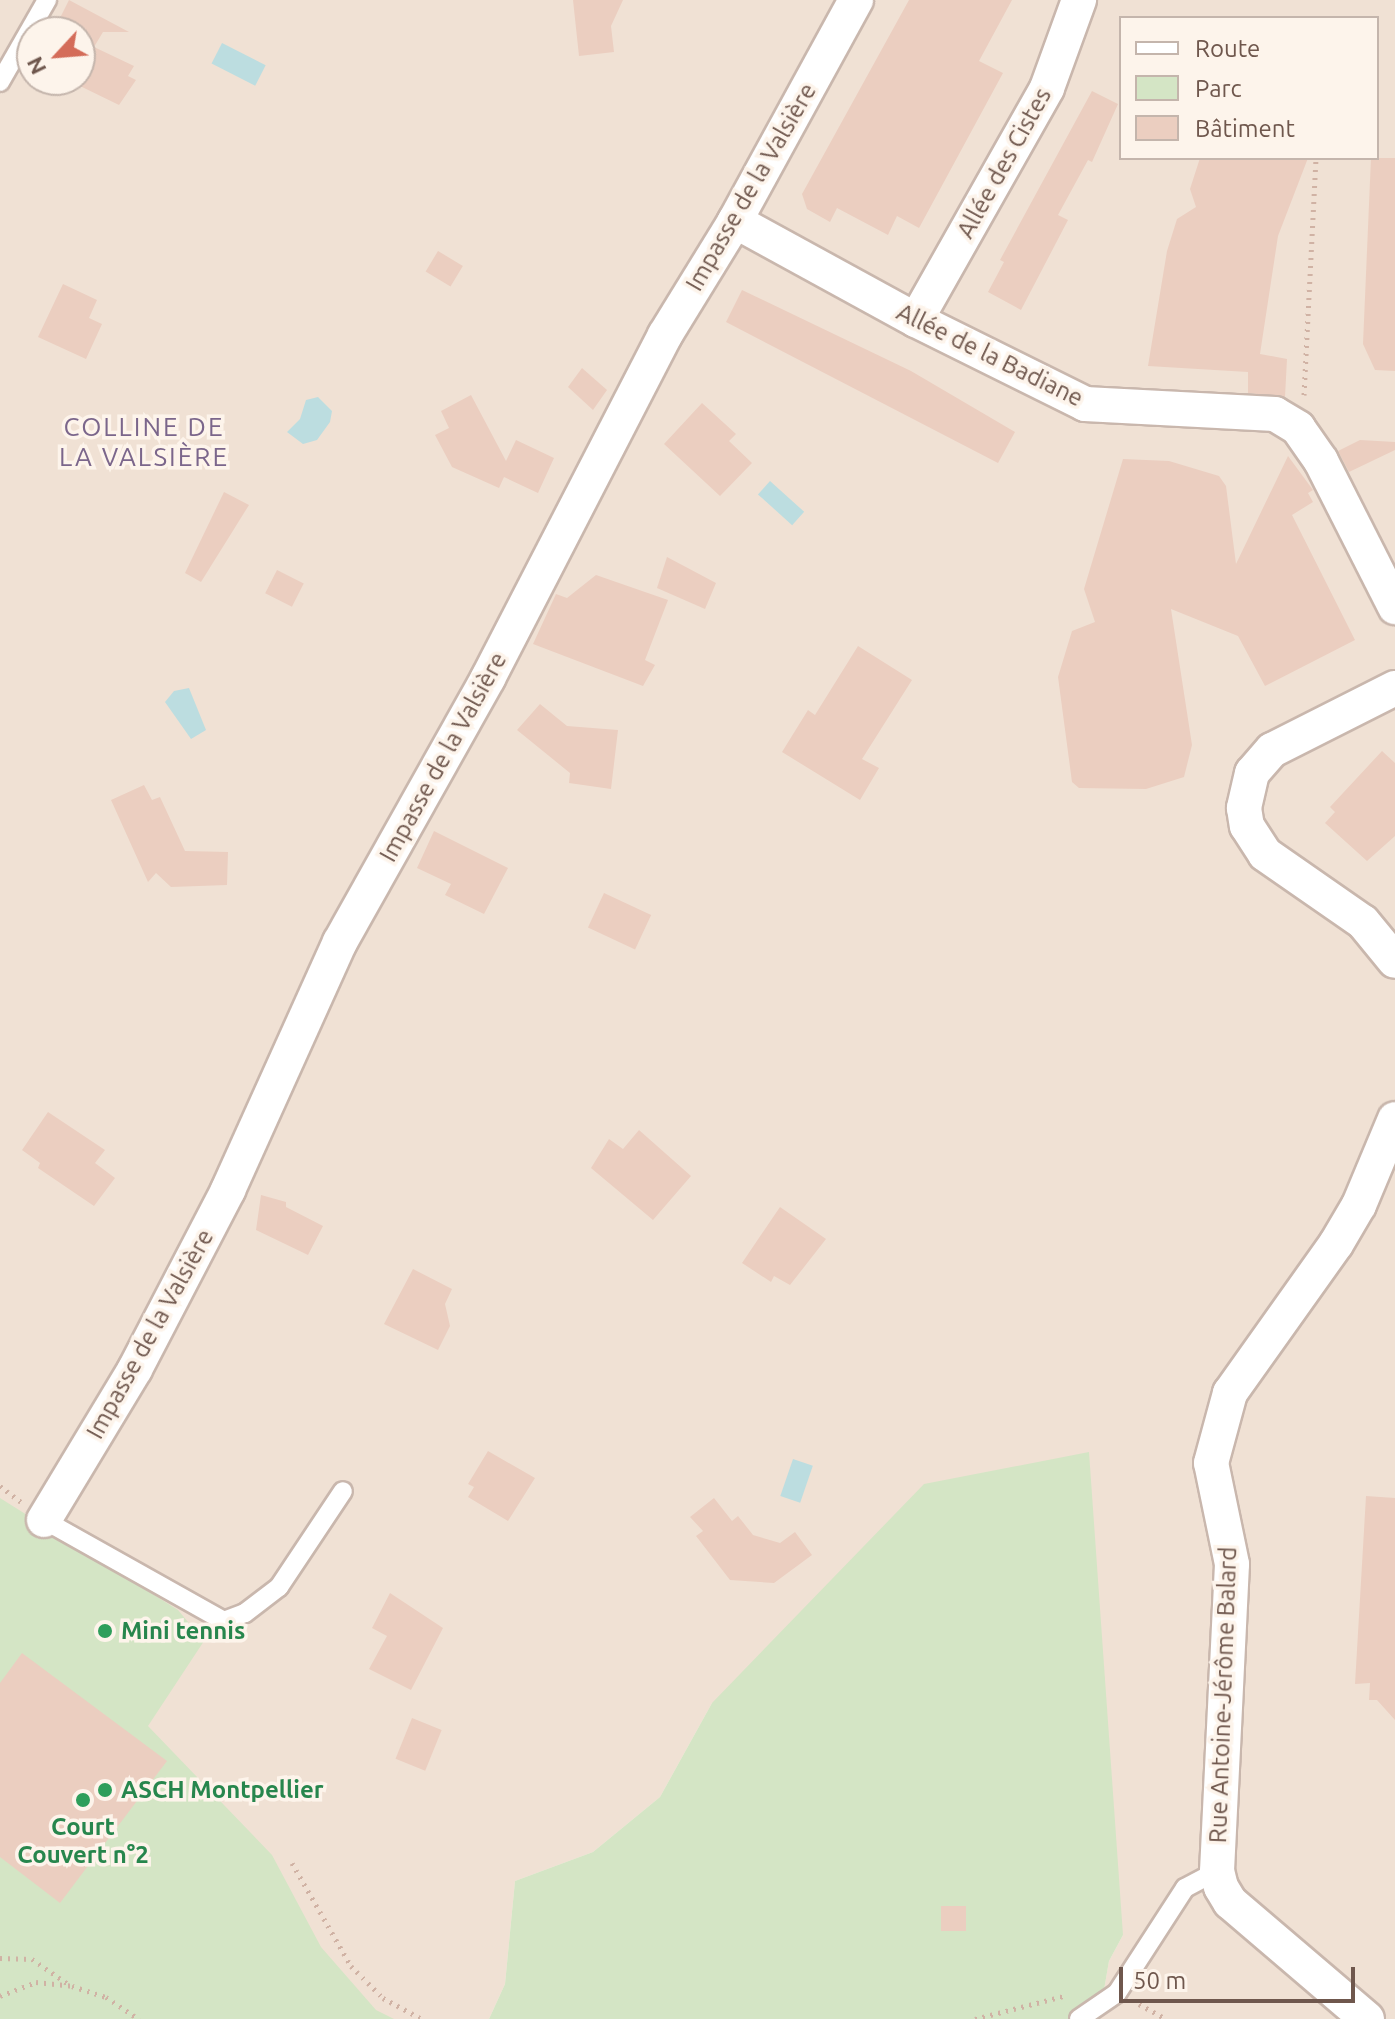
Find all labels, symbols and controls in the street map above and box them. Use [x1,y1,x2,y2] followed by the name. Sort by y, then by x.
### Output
[16,16,96,96] north arrow
[1119,16,1379,160] legend
[1195,35,1260,62] text: Route
[21,53,51,79] text: N
[1195,75,1242,102] text: Parc
[680,78,822,296] street label: Impasse de la Valsière
[951,83,1057,243] street label: Allée des Cistes
[1195,115,1295,142] text: Bâtiment
[892,297,1088,413] street label: Allée de la Badiane
[59,411,229,472] district label: COLLINE DE LA VALSIÈRE
[373,647,513,867] street label: Impasse de la Valsière
[80,1224,220,1444] street label: Impasse de la Valsière
[1203,1546,1243,1844] street label: Rue Antoine-Jérôme Balard
[121,1617,245,1645] place label: Mini tennis
[96,1622,114,1640] marker: Mini tennis
[121,1776,324,1804] place label: ASCH Montpellier
[96,1781,114,1799] marker: ASCH Montpellier
[74,1791,92,1809] marker: Court Couvert n°2
[17,1813,149,1869] place label: Court Couvert n°2
[1123,1951,1359,2001] scale bar
[1133,1967,1186,1994] text: 50 m

